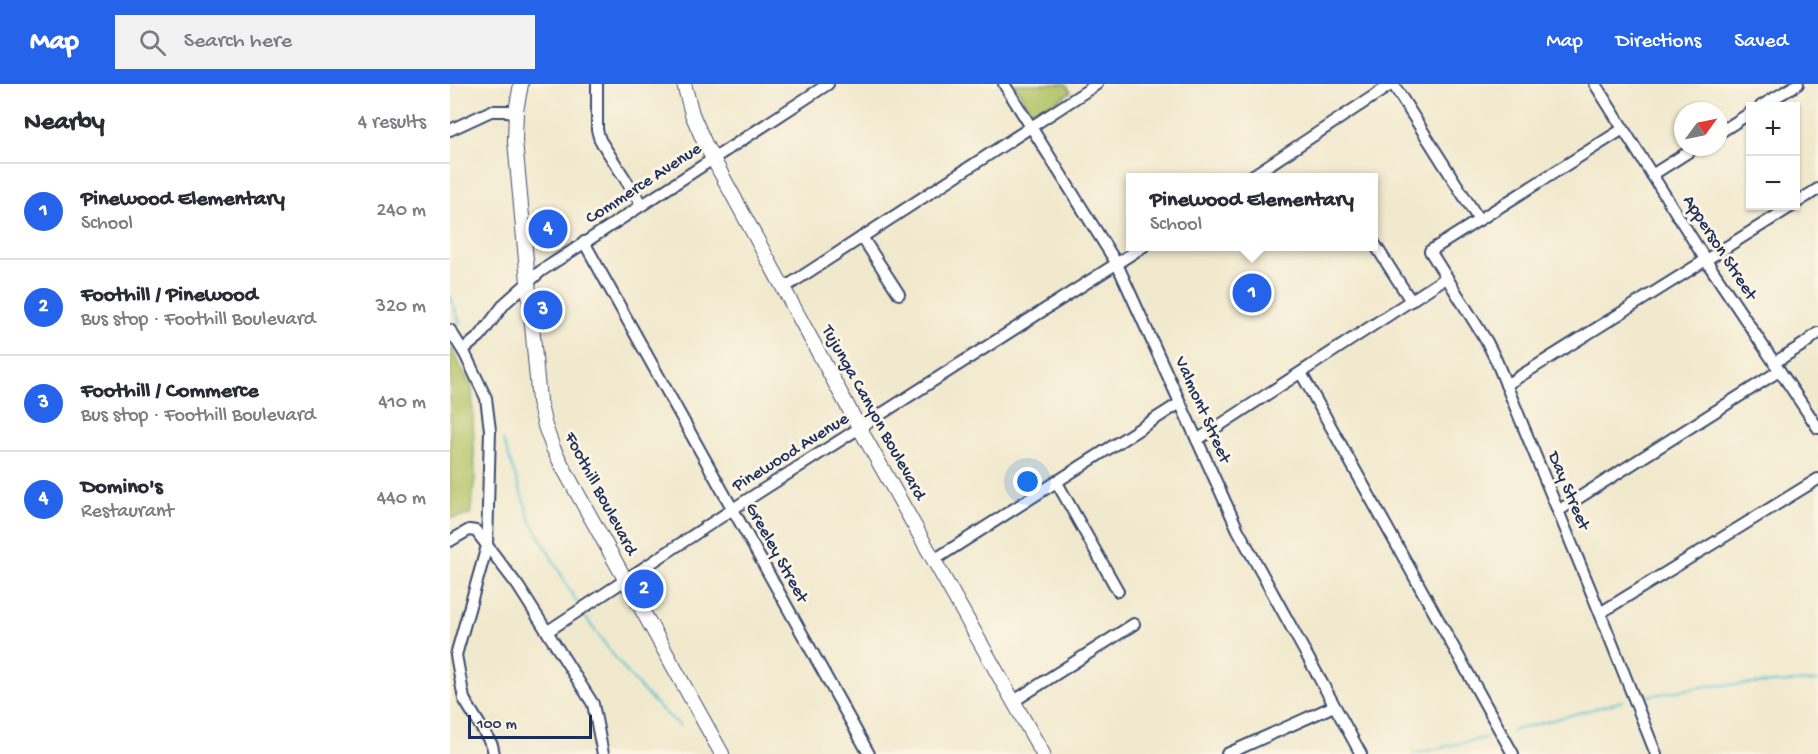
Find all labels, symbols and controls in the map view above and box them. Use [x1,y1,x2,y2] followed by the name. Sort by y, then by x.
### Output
[115,15,535,69] search box
[30,26,79,59] text: Map
[136,26,169,59] icon: search
[184,29,292,55] text: Search here
[1546,30,1583,55] text: Map
[1616,30,1701,55] text: Directions
[1734,30,1788,55] text: Saved
[1674,102,1728,156] north arrow
[1746,102,1800,210] map controls
[1746,102,1800,156] button: +
[24,108,105,139] text: Nearby
[358,112,426,135] text: 4 results
[582,138,707,229] street label: Commerce Avenue
[1746,156,1800,210] button: −
[1126,173,1378,251] popup
[81,187,285,213] text: Pinewood Elementary
[1150,188,1354,214] text: Pinewood Elementary
[1677,192,1762,306] street label: Apperson Street
[39,200,48,223] text: 1
[376,200,426,223] text: 240 m
[528,206,568,252] pin: 4
[81,213,133,236] text: School
[1150,214,1202,237] text: School
[1232,270,1272,316] pin: 1
[81,283,258,309] text: Foothill / Pinewood
[524,288,562,332] pin: 3
[39,296,48,319] text: 2
[376,296,426,319] text: 320 m
[81,309,315,332] text: Bus stop · Foothill Boulevard
[816,321,931,505] street label: Tujunga Canyon Boulevard
[1169,353,1235,468] street label: Valmont Street
[81,379,259,405] text: Foothill / Commerce
[38,392,49,415] text: 3
[378,392,426,415] text: 410 m
[81,405,315,428] text: Bus stop · Foothill Boulevard
[728,408,854,498] street label: Pinewood Avenue
[558,428,642,560] street label: Foothill Boulevard
[1542,448,1594,535] street label: Day Street
[1013,467,1042,496] your location
[81,475,163,501] text: Domino's
[39,488,48,511] text: 4
[377,488,426,511] text: 440 m
[740,500,813,608] street label: Greeley Street
[81,501,174,524] text: Restaurant
[624,566,664,612] pin: 2
[468,712,592,740] scale bar
[477,716,517,735] text: 100 m

